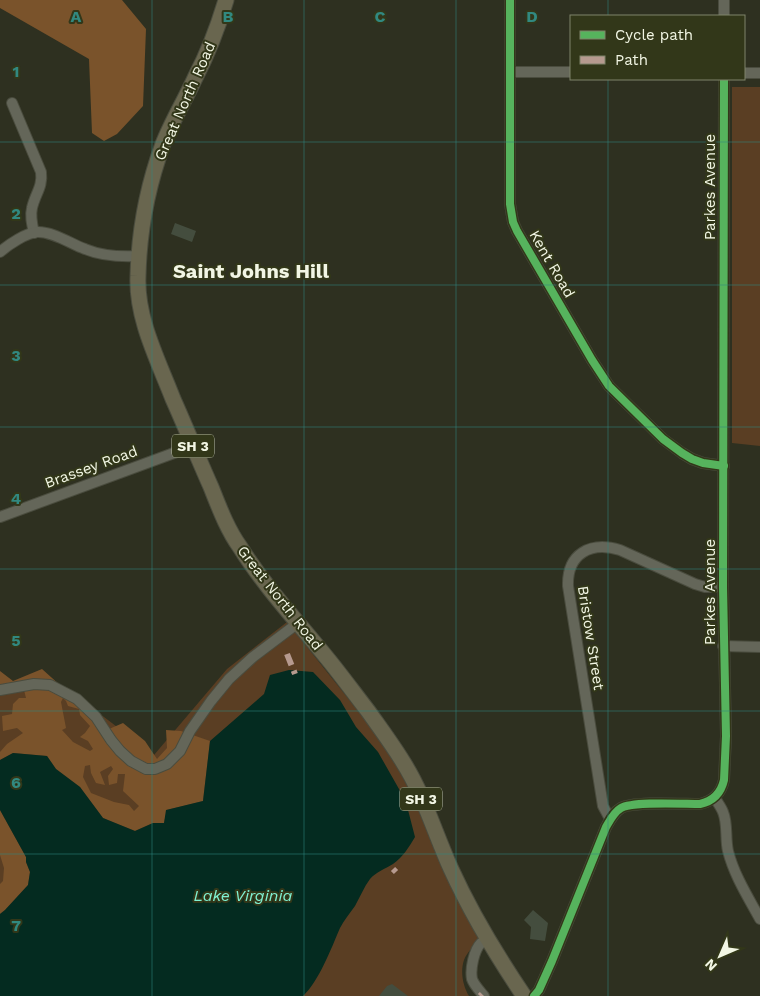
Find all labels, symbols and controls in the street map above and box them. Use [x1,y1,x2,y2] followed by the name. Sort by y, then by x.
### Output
[71,7,82,26] text: A
[223,7,234,26] text: B
[375,7,386,26] text: C
[526,7,538,26] text: D
[570,15,745,80] legend
[615,26,693,44] text: Cycle path
[151,39,219,163] street label: Great North Road
[615,51,648,69] text: Path
[13,62,19,81] text: 1
[701,134,719,240] street label: Parkes Avenue
[11,204,21,223] text: 2
[525,227,579,301] street label: Kent Road
[173,259,329,283] district label: Saint Johns Hill
[11,346,21,365] text: 3
[172,434,214,458] road number: SH 3
[42,442,140,492] street label: Brassey Road
[11,489,21,508] text: 4
[701,539,719,645] street label: Parkes Avenue
[234,542,326,654] street label: Great North Road
[574,585,608,692] street label: Bristow Street
[11,631,21,650] text: 5
[11,773,21,792] text: 6
[400,788,442,811] road number: SH 3
[194,886,293,905] water label: Lake Virginia
[11,916,21,935] text: 7
[695,931,745,981] north arrow
[701,956,720,975] text: N

